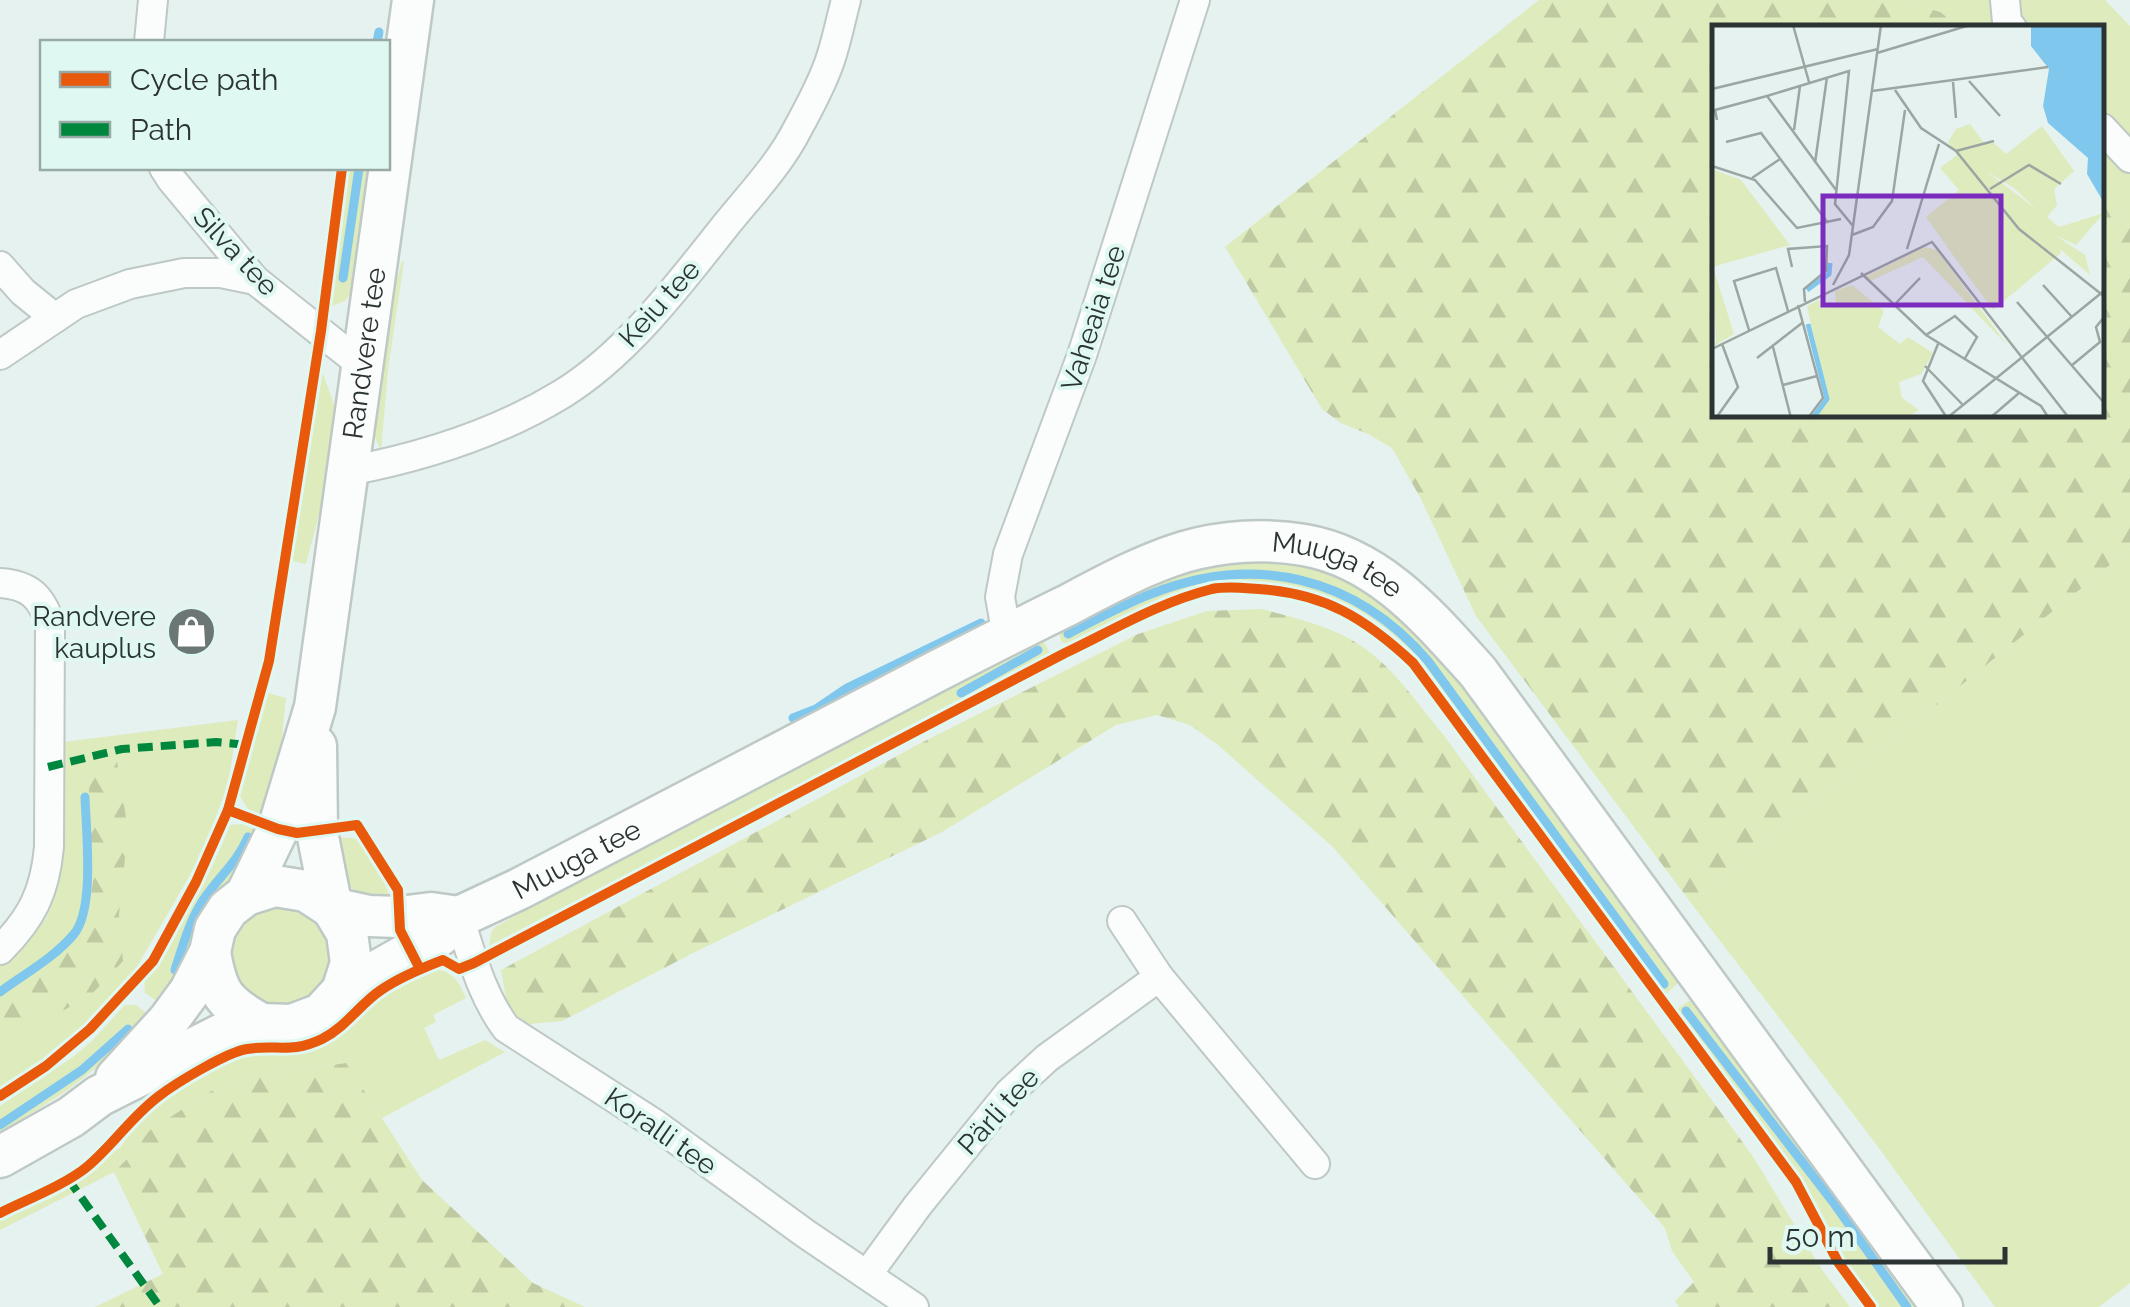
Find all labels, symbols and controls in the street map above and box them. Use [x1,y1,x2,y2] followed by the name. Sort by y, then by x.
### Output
[1712,25,2105,418] inset map
[40,40,390,170] legend
[130,62,278,97] text: Cycle path
[130,112,192,147] text: Path
[186,200,285,303] street label: Silva tee
[1054,241,1133,395] street label: Vaheaia tee
[612,253,707,354] street label: Keiu tee
[336,265,393,441] street label: Randvere tee
[1271,525,1409,605] street label: Muuga tee
[32,600,156,665] place label: Randvere kauplus
[165,606,217,658] shop icon: Randvere kauplus
[507,813,646,906] street label: Muuga tee
[951,1061,1046,1161] street label: Pärli tee
[598,1081,723,1182] street label: Koralli tee
[1770,1202,2005,1264] scale bar
[1785,1219,1855,1254] text: 50 m

